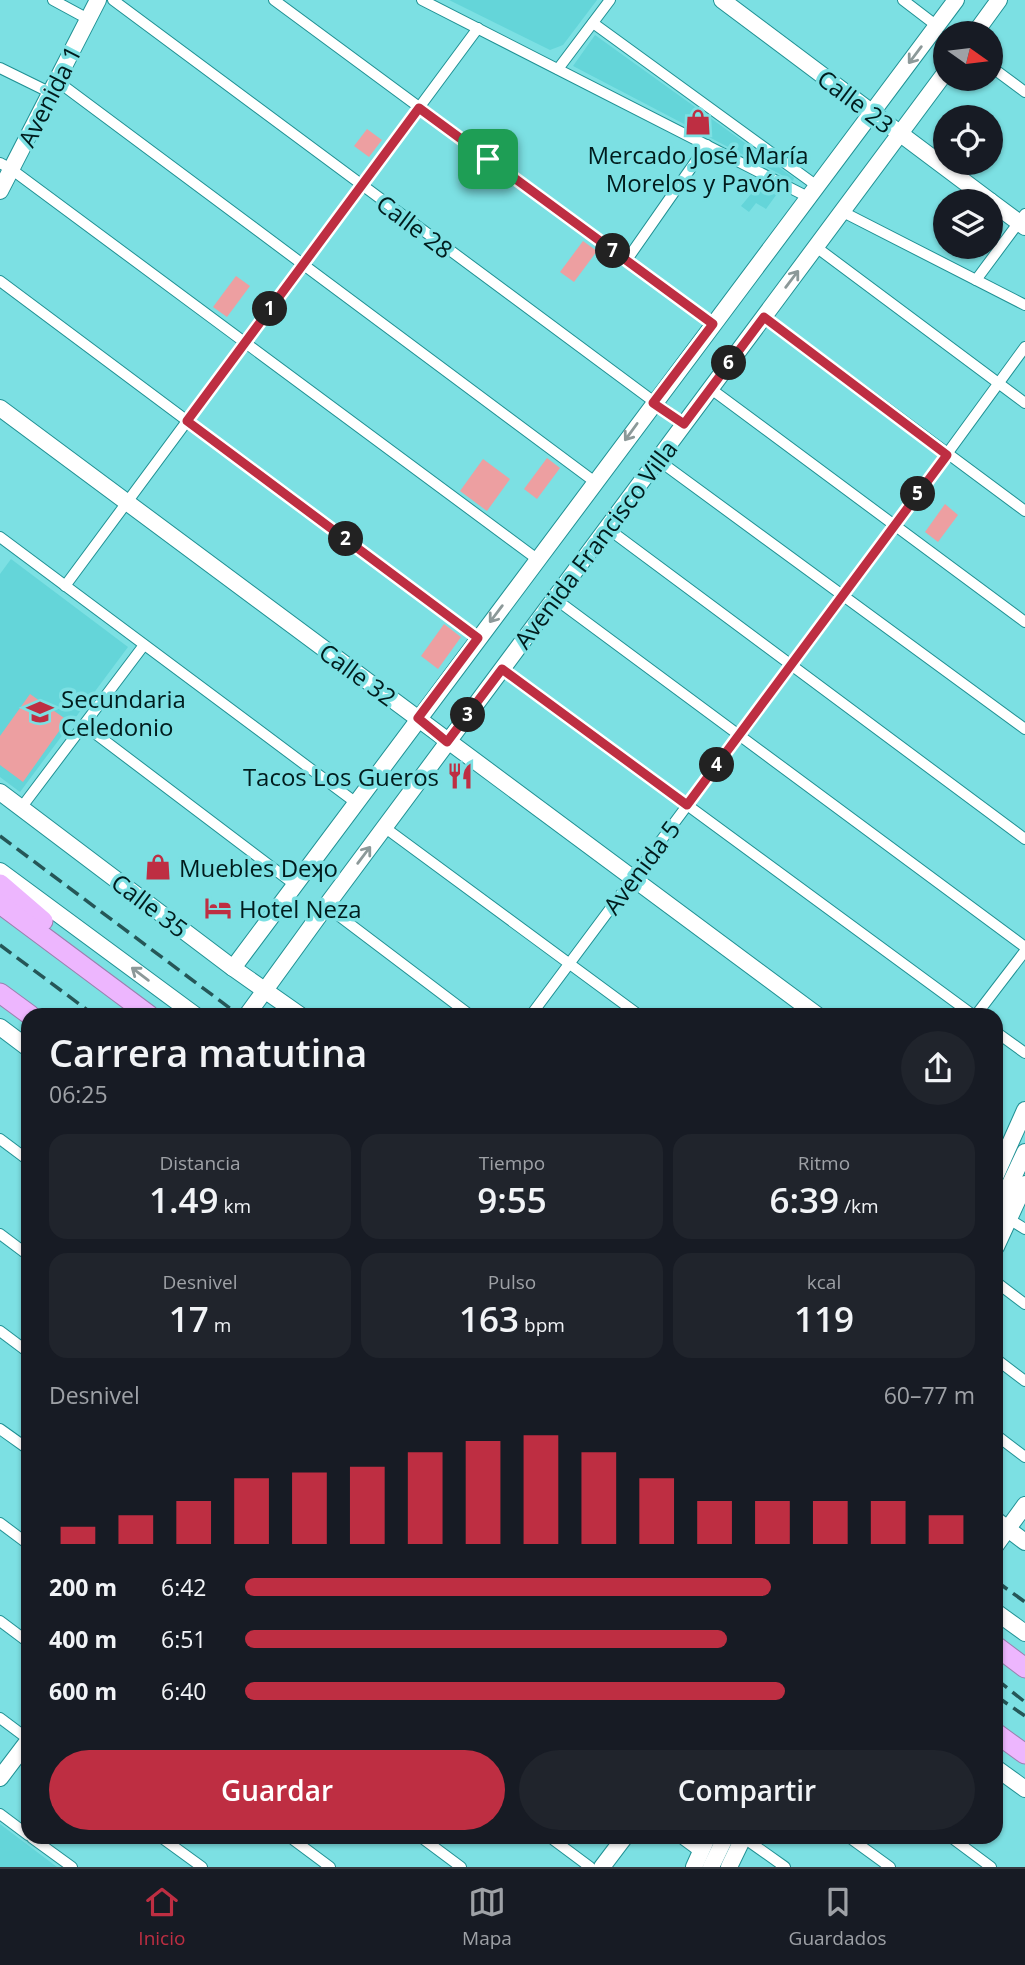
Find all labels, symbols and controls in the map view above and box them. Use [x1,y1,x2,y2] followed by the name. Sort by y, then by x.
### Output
[933,21,1003,91] north arrow
[933,21,1003,259] map controls
[9,40,89,152] street label: Avenida 1
[908,45,922,64] one-way arrow
[811,61,901,141] street label: Calle 23
[933,105,1003,175] button: locate
[683,107,713,137] shop icon: Mercado José María Morelos y Pavón
[458,129,518,189] pin
[587,138,809,199] place label: Mercado José María Morelos y Pavón
[469,140,507,178] icon: arrive
[370,186,460,266] street label: Calle 28
[933,189,1003,259] button: layers
[596,233,630,268] pin: 7
[607,237,618,263] text: 7
[785,270,799,289] one-way arrow
[252,292,288,326] pin: 1
[264,295,275,321] text: 1
[712,346,746,380] pin: 6
[723,349,734,375] text: 6
[624,423,639,442] one-way arrow
[506,433,684,655] street label: Avenida Francisco Villa
[900,476,936,512] pin: 5
[912,480,923,506] text: 5
[328,522,364,556] pin: 2
[340,525,351,551] text: 2
[489,604,503,623] one-way arrow
[313,635,403,713] street label: Calle 32
[61,682,186,743] place label: Secundaria Celedonio
[25,697,55,727] school or university icon: Secundaria Celedonio
[450,698,486,732] pin: 3
[462,701,473,727] text: 3
[700,748,734,782] pin: 4
[711,751,722,777] text: 4
[243,760,439,793] place label: Tacos Los Gueros
[445,761,475,791] restaurant icon: Tacos Los Gueros
[595,813,687,921] street label: Avenida 5
[356,846,371,865] one-way arrow
[179,851,338,884] place label: Muebles Deʞo
[143,852,173,882] shop icon: Muebles Deʞo
[105,865,195,945] street label: Calle 35
[239,892,362,925] place label: Hotel Neza
[203,893,233,923] hotel icon: Hotel Neza
[131,967,150,982] one-way arrow
[49,1026,367,1078] text: Carrera matutina
[901,1031,975,1105] button: share
[49,1078,108,1110] text: 06:25
[159,1150,241,1176] text: Distancia
[479,1150,545,1176] text: Tiempo
[798,1150,850,1176] text: Ritmo
[149,1176,219,1223] text: 1.49
[477,1176,547,1223] text: 9:55
[769,1176,839,1223] text: 6:39
[219,1193,251,1219] text: km
[839,1193,879,1219] text: /km
[163,1269,237,1295] text: Desnivel
[488,1269,536,1295] text: Pulso
[807,1269,841,1295] text: kcal
[169,1295,209,1342] text: 17
[459,1295,519,1342] text: 163
[794,1295,854,1342] text: 119
[209,1312,231,1338] text: m
[519,1312,565,1338] text: bpm
[49,1379,140,1411] text: Desnivel
[884,1379,975,1411] text: 60–77 m
[49,1571,117,1603] text: 200 m
[161,1571,207,1603] text: 6:42
[49,1623,117,1655] text: 400 m
[161,1623,207,1655] text: 6:51
[49,1675,117,1707] text: 600 m
[161,1675,207,1707] text: 6:40
[49,1750,505,1830] button: Guardar
[519,1750,975,1830] button: Compartir
[138,1883,185,1951] tab: Inicio
[462,1883,512,1951] tab: Mapa
[789,1883,887,1951] tab: Guardados

